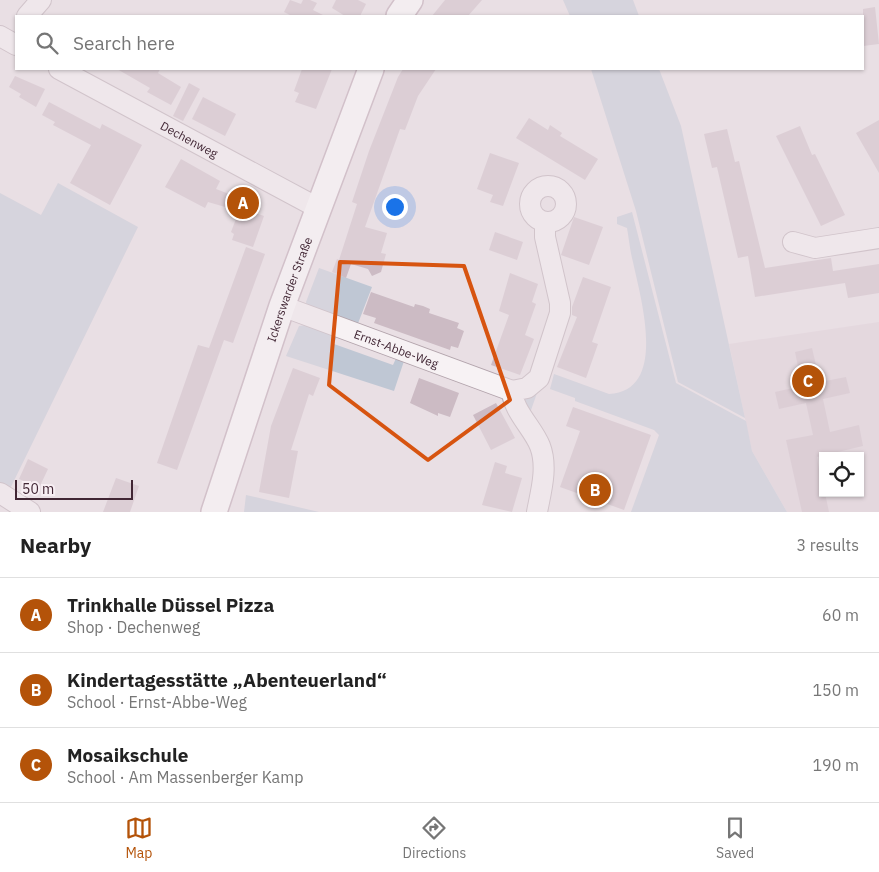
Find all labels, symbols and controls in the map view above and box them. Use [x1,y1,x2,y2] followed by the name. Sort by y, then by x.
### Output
[15,15,864,70] search box
[33,29,61,57] icon: search
[73,31,175,55] text: Search here
[158,117,221,161] street label: Dechenweg
[227,184,259,222] pin: A
[382,194,408,220] your location
[263,234,315,344] street label: Ickerswarder Straße
[352,326,441,371] street label: Ernst-Abbe-Weg
[792,362,824,400] pin: C
[819,452,864,497] map controls
[819,452,864,497] button: locate
[579,471,611,509] pin: B
[15,477,132,500] scale bar
[22,480,54,498] text: 50 m
[20,531,91,559] text: Nearby
[796,535,859,555] text: 3 results
[67,593,274,617] text: Trinkhalle Düssel Pizza
[31,605,41,625] text: A
[822,605,859,625] text: 60 m
[67,617,200,637] text: Shop · Dechenweg
[67,668,387,692] text: Kindertagesstätte „Abenteuerland“
[31,680,41,700] text: B
[812,680,859,700] text: 150 m
[67,692,247,712] text: School · Ernst-Abbe-Weg
[67,743,188,767] text: Mosaikschule
[31,755,41,775] text: C
[812,755,859,775] text: 190 m
[67,767,303,787] text: School · Am Massenberger Kamp
[125,814,153,862] tab: Map
[403,814,466,862] tab: Directions
[716,814,754,862] tab: Saved

